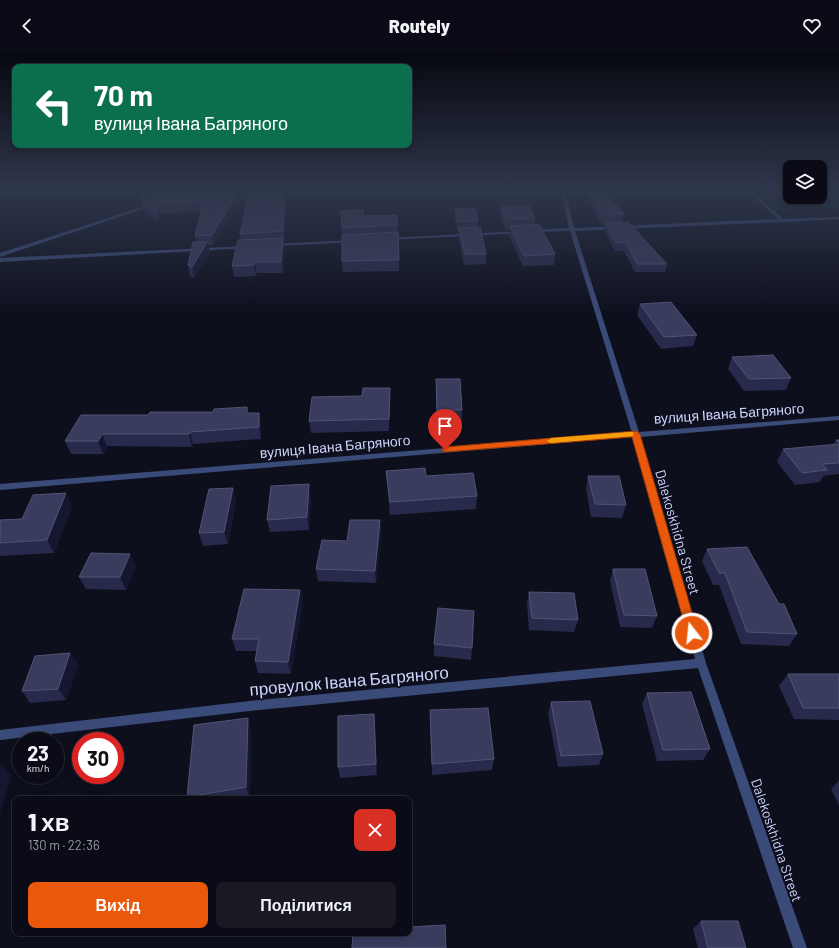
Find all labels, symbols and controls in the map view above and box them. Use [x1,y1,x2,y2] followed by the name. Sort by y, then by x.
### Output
[16,15,38,37] icon: back
[389,15,450,37] text: Routely
[801,15,823,37] icon: heart
[94,78,153,112] text: 70 m
[28,80,80,132] icon: left
[94,112,288,134] text: вулиця Івана Багряного
[783,160,827,204] map controls
[783,160,827,204] button: layers
[653,399,805,427] street label: вулиця Івана Багряного
[428,409,462,450] pin
[434,415,456,437] icon: arrive
[259,431,411,461] street label: вулиця Івана Багряного
[652,468,704,596] street label: Dalekoskhidna Street
[671,612,713,654] position arrow
[249,661,449,699] street label: провулок Івана Багряного
[72,732,124,784] speed limit sign: 30
[27,741,49,765] text: 23
[27,762,49,774] text: km/h
[748,776,806,904] street label: Dalekoskhidna Street
[28,807,69,836] text: 1 хв
[354,809,396,851] button: close
[28,837,100,853] text: 130 m · 22:36
[28,882,208,928] button: Вихід
[216,882,396,928] button: Поділитися

